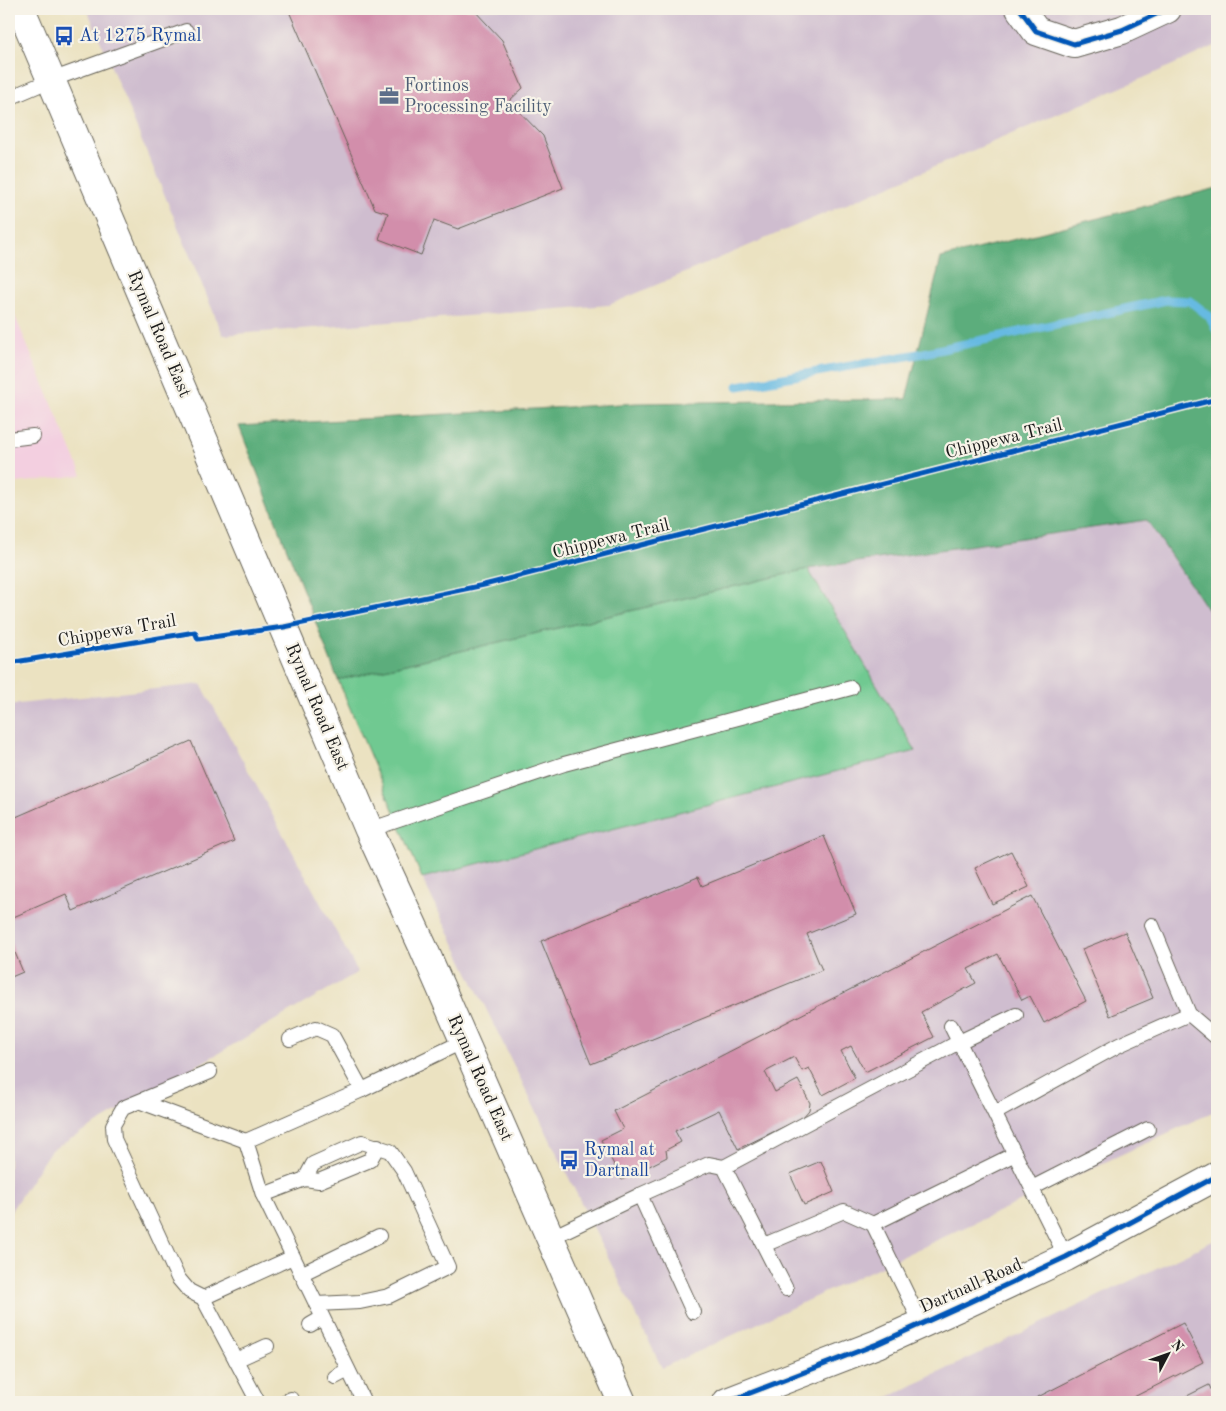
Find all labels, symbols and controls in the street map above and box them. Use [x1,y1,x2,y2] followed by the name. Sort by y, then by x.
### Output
[53,25,75,47] bus stop icon: At 1275 Rymal
[79,27,202,45] place label: At 1275 Rymal
[404,77,552,116] place label: Fortinos Processing Facility
[378,85,400,107] office icon: Fortinos Processing Facility
[124,268,194,400] street label: Rymal Road East
[944,416,1064,462] street label: Chippewa Trail
[551,516,671,562] street label: Chippewa Trail
[56,612,178,650] street label: Chippewa Trail
[282,641,352,773] street label: Rymal Road East
[444,1012,516,1144] street label: Rymal Road East
[584,1141,655,1180] place label: Rymal at Dartnall
[558,1149,580,1171] bus stop icon: Rymal at Dartnall
[917,1255,1025,1317] street label: Dartnall Road
[1144,1328,1194,1378] north arrow
[1168,1337,1186,1355] text: N

